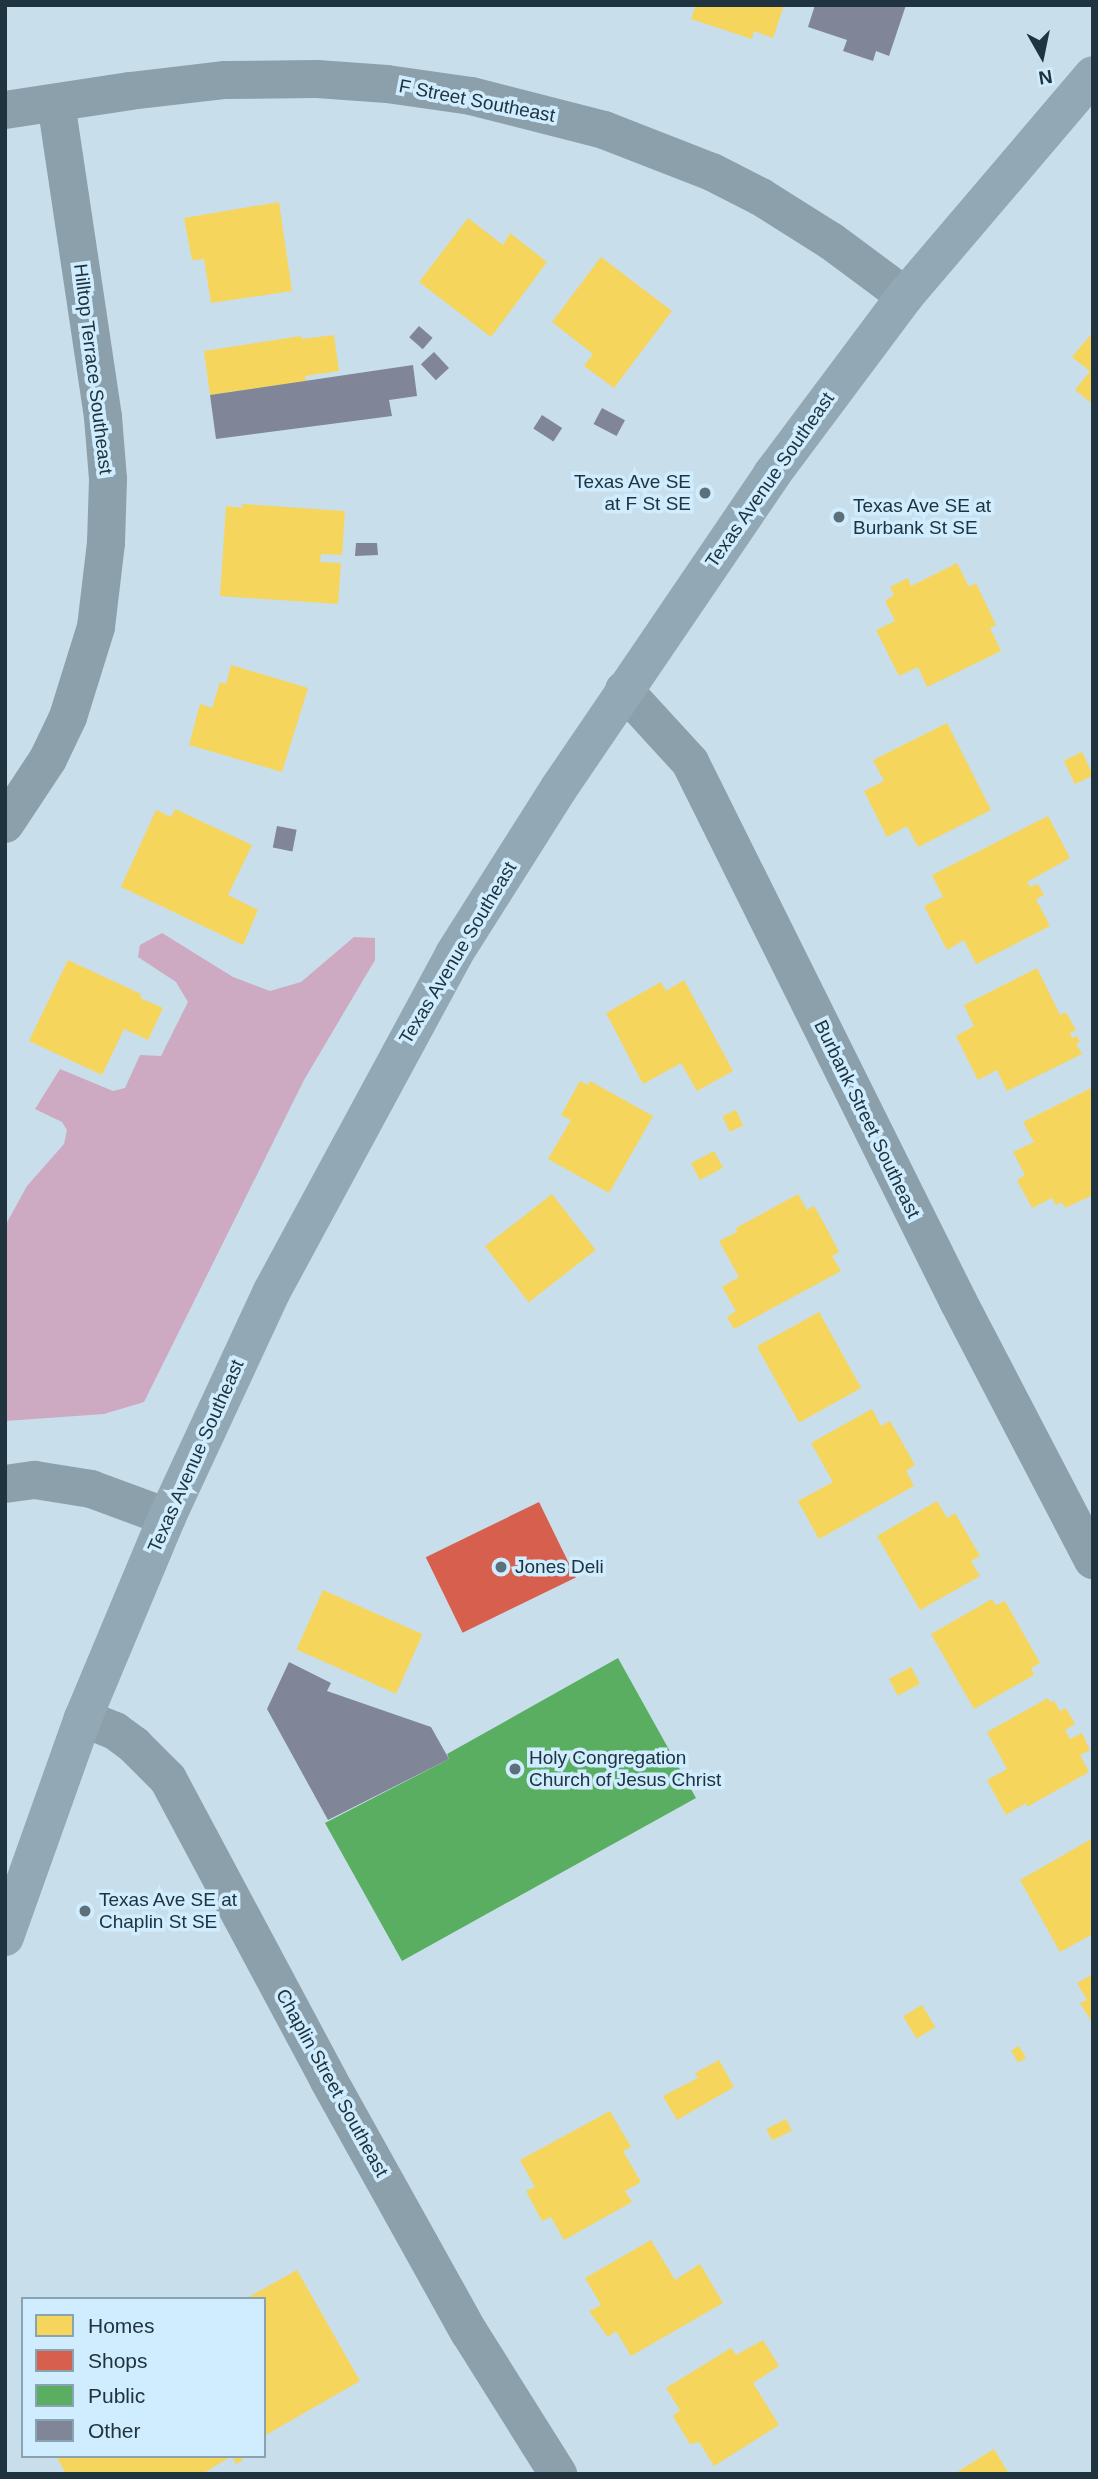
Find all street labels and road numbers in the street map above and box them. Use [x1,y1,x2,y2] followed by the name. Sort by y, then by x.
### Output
[397,75,557,127] street label: F Street Southeast
[69,262,117,476] street label: Hilltop Terrace Southeast
[700,388,840,572] street label: Texas Avenue Southeast
[394,857,522,1049] street label: Texas Avenue Southeast
[809,1016,925,1222] street label: Burbank Street Southeast
[143,1356,249,1556] street label: Texas Avenue Southeast
[271,1985,393,2181] street label: Chaplin Street Southeast

